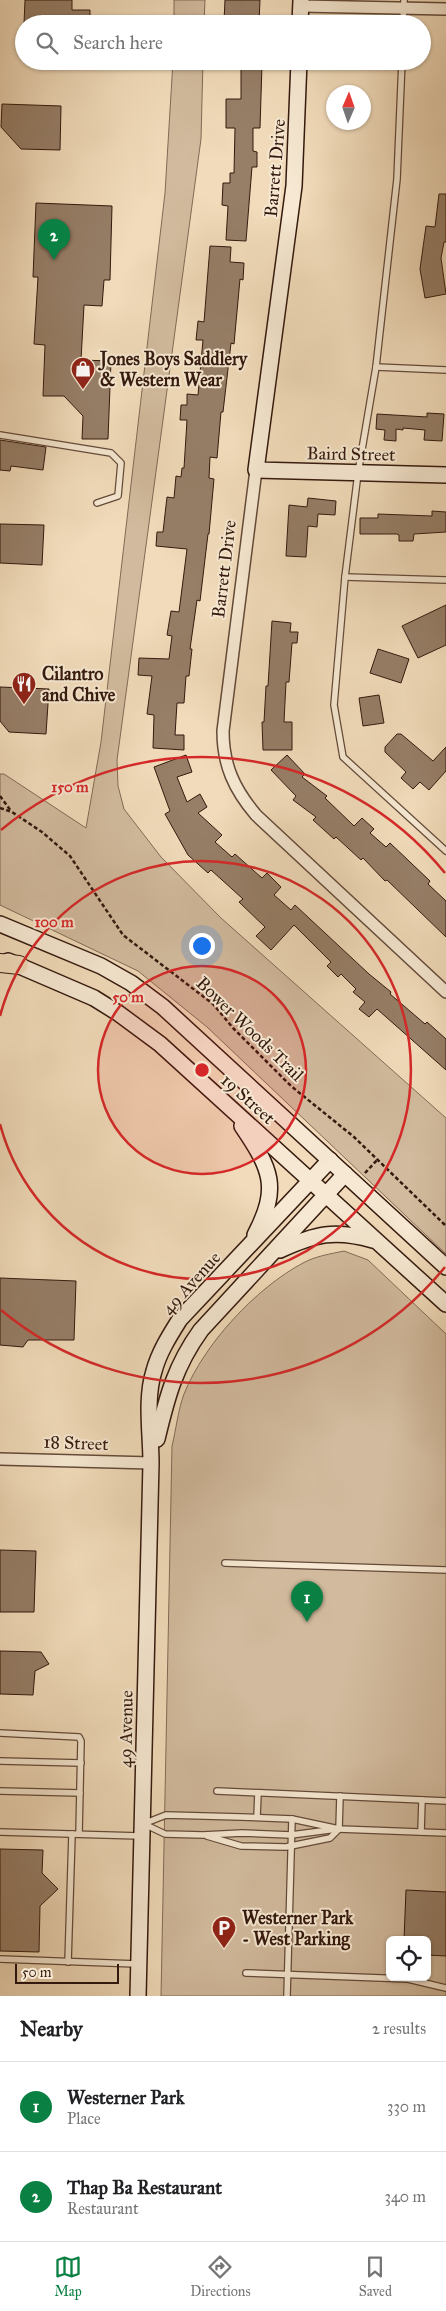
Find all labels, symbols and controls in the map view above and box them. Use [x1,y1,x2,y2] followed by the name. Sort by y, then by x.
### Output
[15,15,431,70] search box
[33,29,61,57] icon: search
[73,31,163,54] text: Search here
[326,85,371,130] north arrow
[260,118,290,218] street label: Barrett Drive
[38,219,70,260] pin: 2
[98,348,249,391] place label: Jones Boys Saddlery & Western Wear
[70,356,96,390] shop icon: Jones Boys Saddlery & Western Wear
[306,442,396,466] street label: Baird Street
[207,519,241,619] street label: Barrett Drive
[42,663,116,706] place label: Cilantro and Chive
[11,671,37,705] restaurant icon: Cilantro and Chive
[51,778,89,796] text: 150 m
[34,913,74,931] text: 100 m
[189,933,215,959] your location
[192,972,308,1086] street label: Bower Woods Trail
[112,988,144,1006] text: 50 m
[193,1061,211,1079] centre of rings
[216,1069,280,1129] street label: 19 Street
[157,1247,225,1319] street label: 49 Avenue
[43,1431,110,1455] street label: 18 Street
[291,1581,323,1622] pin: 1
[114,1690,138,1768] street label: 49 Avenue
[242,1907,354,1951] place label: Westerner Park - West Parking
[211,1915,237,1949] parking icon: Westerner Park - West Parking
[386,1936,431,1981] map controls
[386,1936,431,1981] button: locate
[15,1961,119,1984] scale bar
[22,1964,51,1981] text: 50 m
[20,2016,83,2042] text: Nearby
[372,2019,426,2038] text: 2 results
[67,2086,185,2109] text: Westerner Park
[33,2097,39,2116] text: 1
[387,2097,426,2116] text: 330 m
[67,2109,101,2128] text: Place
[67,2176,222,2199] text: Thap Ba Restaurant
[32,2187,40,2206] text: 2
[384,2187,426,2206] text: 340 m
[67,2199,139,2218] text: Restaurant
[54,2253,82,2300] tab: Map
[190,2253,251,2300] tab: Directions
[359,2253,392,2300] tab: Saved

